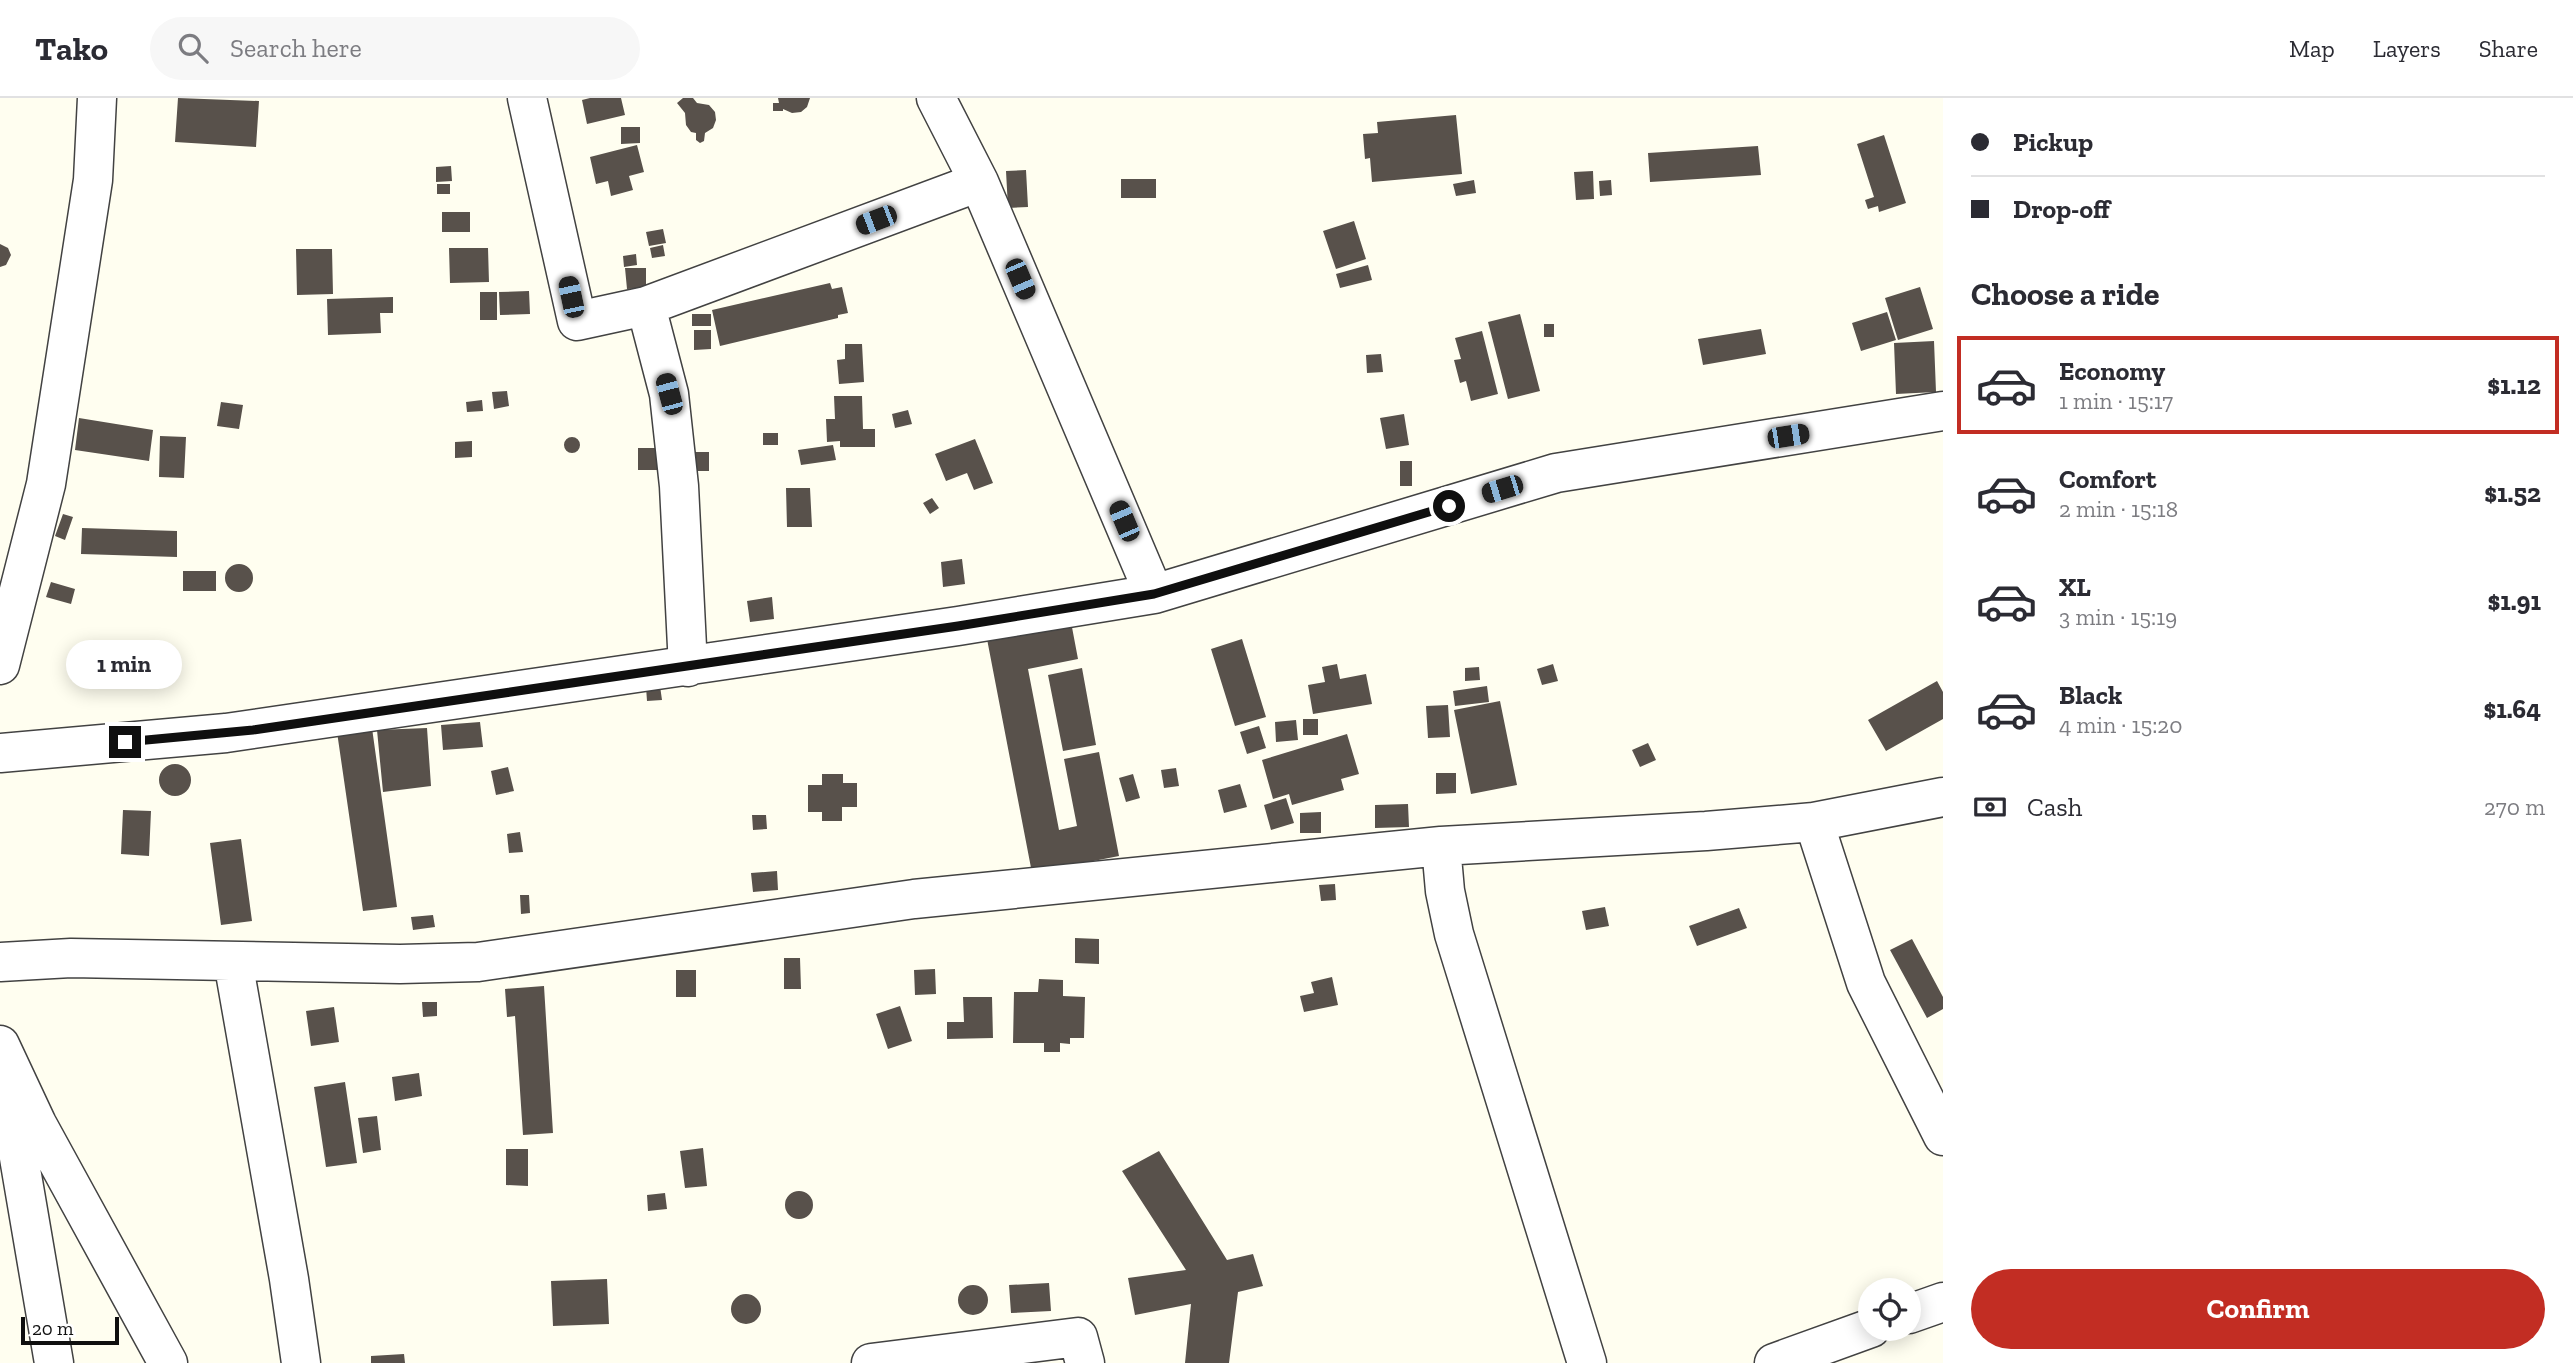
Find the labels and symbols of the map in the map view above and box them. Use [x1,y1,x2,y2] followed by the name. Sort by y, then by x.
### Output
[853,203,900,237] car
[1003,256,1038,302] car
[557,274,586,320] car
[654,371,685,417] car
[1766,422,1811,450] car
[1479,473,1526,505] car
[1433,490,1465,522] route start
[1107,498,1142,544] car
[67,640,183,690] callout: 1 min
[109,726,141,758] route end
[21,1314,119,1346] scale bar

